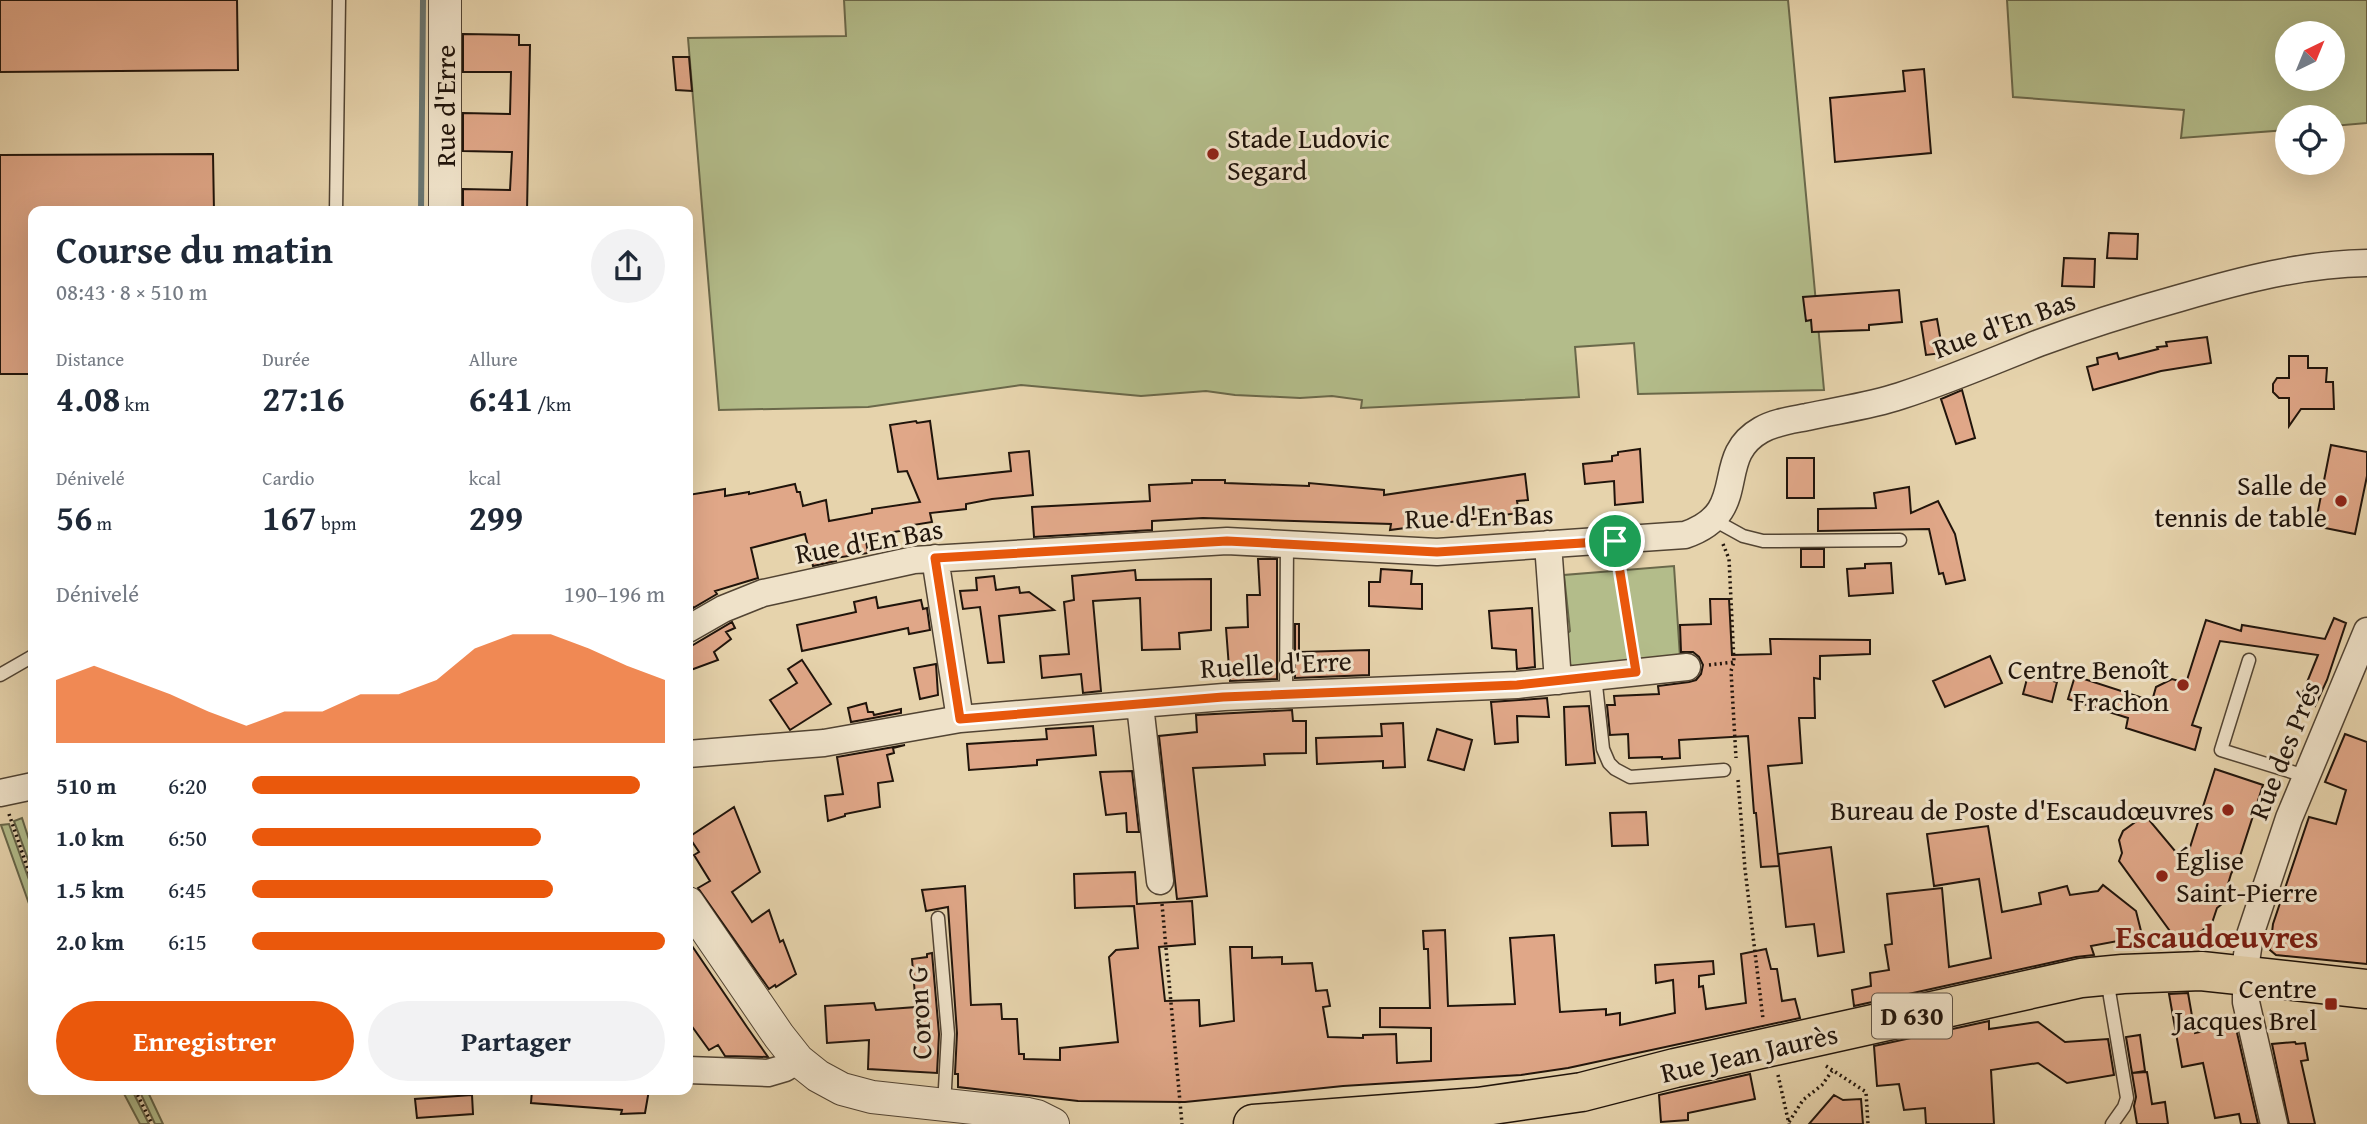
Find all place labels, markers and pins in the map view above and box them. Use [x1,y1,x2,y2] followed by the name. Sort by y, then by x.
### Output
[1227,117,1390,190] place label: Stade Ludovic Segard
[1205,146,1221,162] marker: Stade Ludovic Segard
[2155,464,2327,537] place label: Salle de tennis de table
[2333,493,2349,509] marker: Salle de tennis de table
[1585,511,1645,571] pin
[2008,648,2169,721] place label: Centre Benoît Frachon
[2175,677,2191,693] marker: Centre Benoît Frachon
[1830,789,2214,830] place label: Bureau de Poste d'Escaudœuvres
[2220,802,2236,818] marker: Bureau de Poste d'Escaudœuvres
[2176,839,2318,912] place label: Église Saint-Pierre
[2154,868,2170,884] marker: Église Saint-Pierre
[2171,967,2317,1040] place label: Centre Jacques Brel
[2323,996,2339,1012] marker: Centre Jacques Brel

